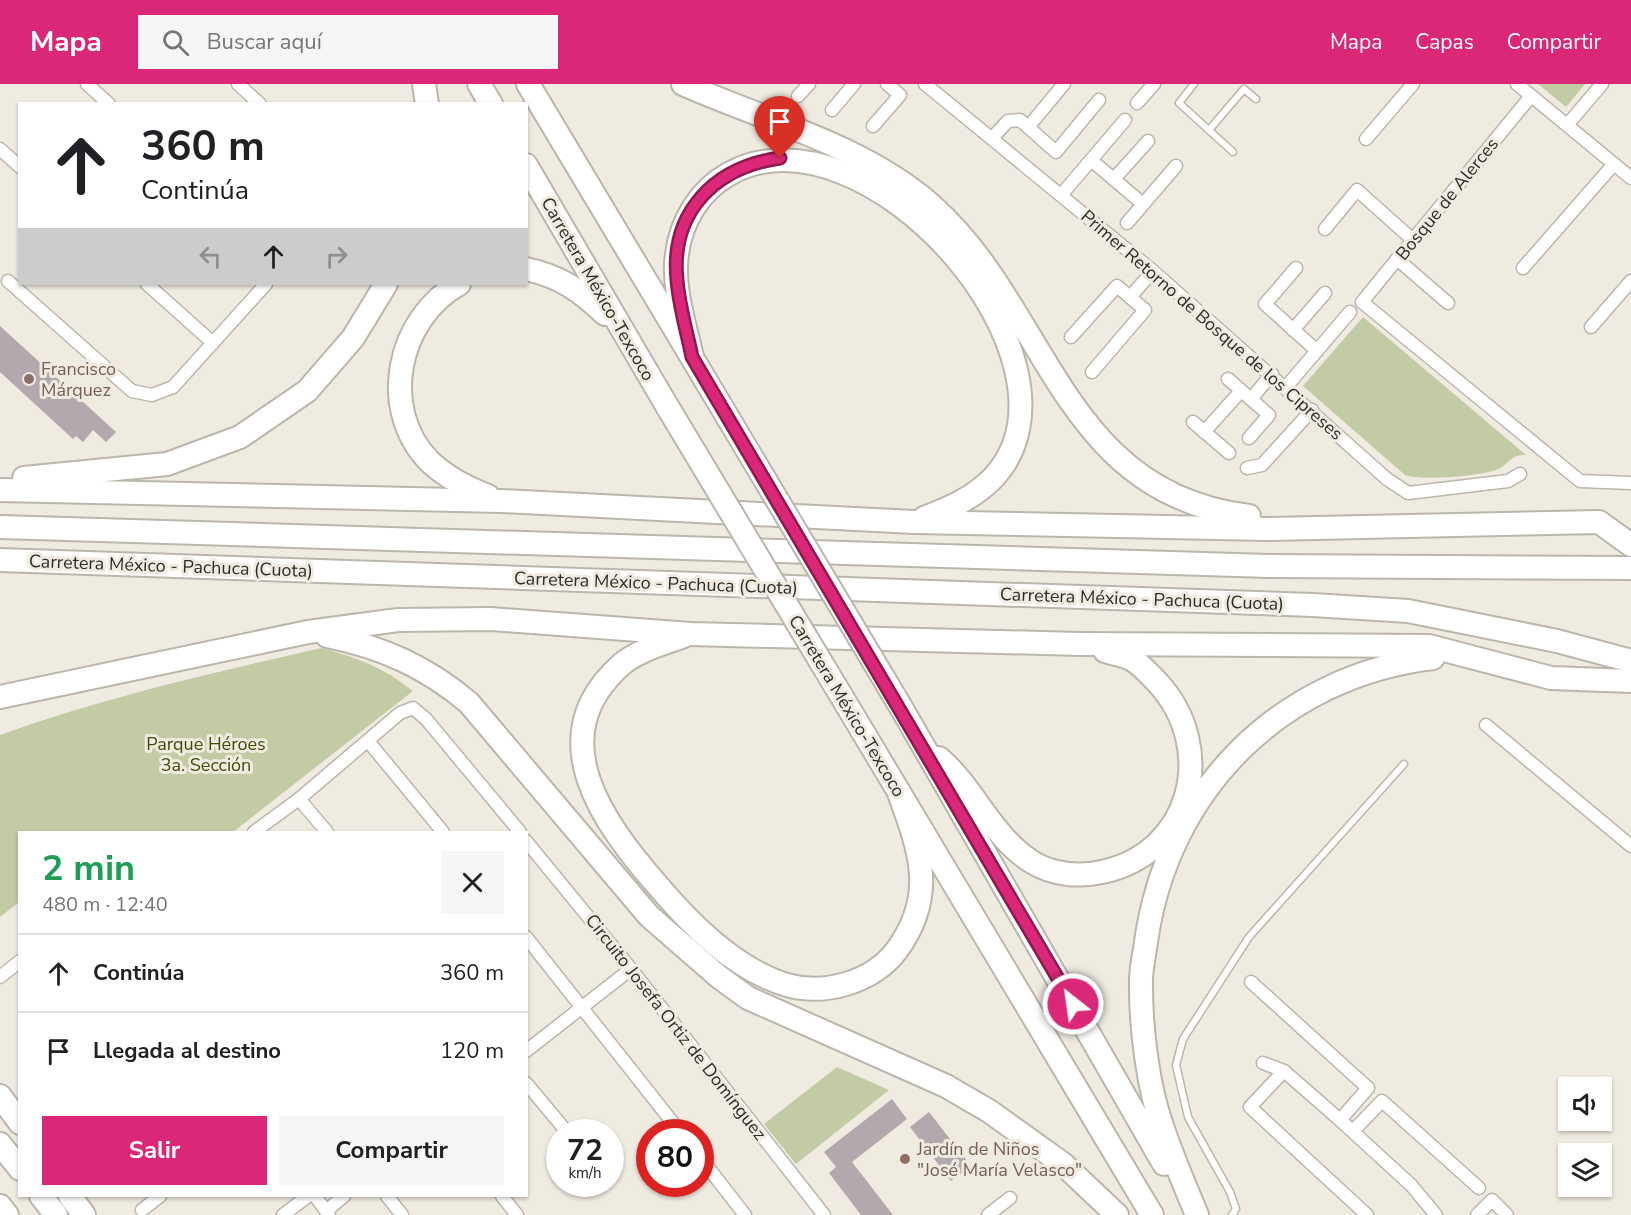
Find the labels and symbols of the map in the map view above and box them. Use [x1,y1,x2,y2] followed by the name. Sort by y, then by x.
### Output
[754,96,805,158] pin
[1390,133,1504,265] street label: Bosque de Alerces
[536,193,660,385] street label: Carretera México-Texcoco
[1076,204,1348,446] street label: Primer Retorno de Bosque de los Cipreses
[41,357,116,402] place label: Francisco Márquez
[22,372,36,386] marker: Francisco Márquez
[29,549,313,583] street label: Carretera México - Pachuca (Cuota)
[514,566,798,600] street label: Carretera México - Pachuca (Cuota)
[1000,582,1284,616] street label: Carretera México - Pachuca (Cuota)
[783,611,911,801] street label: Carretera México-Texcoco
[146,732,266,777] park label: Parque Héroes 3a. Sección
[580,909,772,1145] street label: Circuito Josefa Ortiz de Domínguez
[1041,972,1105,1036] position arrow
[636,1119,714,1197] speed limit sign: 80
[916,1137,1082,1182] place label: Jardín de Niños "José María Velasco"
[898,1152,912,1166] marker: Jardín de Niños "José María Velasco"

